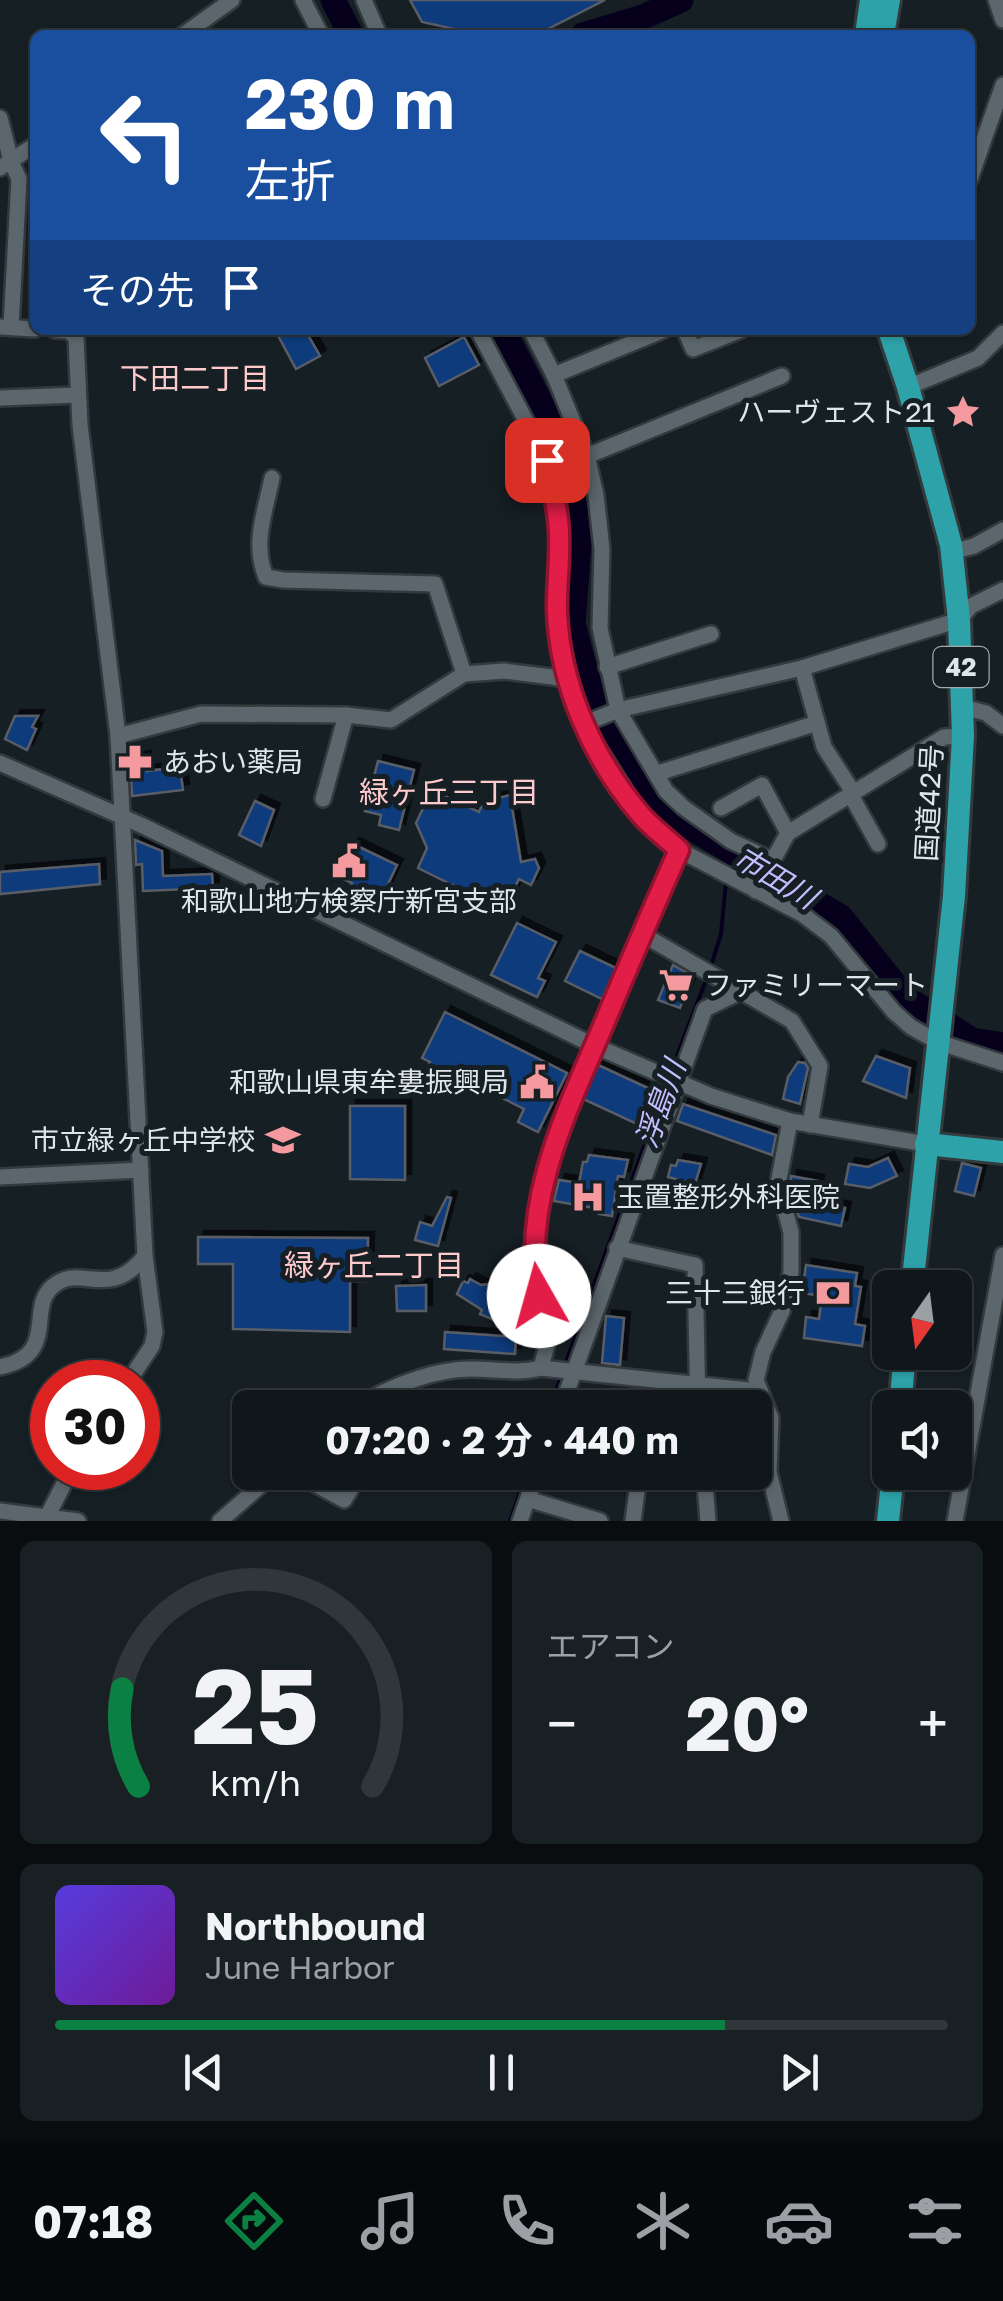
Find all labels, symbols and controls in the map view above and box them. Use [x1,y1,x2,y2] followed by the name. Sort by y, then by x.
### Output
[245,60,455,144] text: 230 m
[80,70,210,200] icon: left
[245,153,335,207] text: 左折
[214,260,269,315] icon: arrive
[80,267,194,312] text: その先
[120,360,270,396] district label: 下田二丁目
[944,393,982,431] place icon: ハーヴェスト21
[737,395,935,428] place label: ハーヴェスト21
[505,418,590,503] pin
[520,433,575,488] icon: arrive
[934,647,988,687] road number: 42
[116,743,154,781] pharmacy icon: あおい薬局
[909,744,948,862] street label: 国道42号
[163,745,303,778] place label: あおい薬局
[359,774,539,810] district label: 緑ヶ丘三丁目
[728,839,826,917] water label: 市田川
[330,842,368,880] public building icon: 和歌山地方検察庁新宮支部
[181,884,517,917] place label: 和歌山地方検察庁新宮支部
[657,966,695,1004] supermarket icon: ファミリーマート
[704,968,928,1001] place label: ファミリーマート
[628,1052,693,1152] water label: 浮島川
[518,1063,556,1101] public building icon: 和歌山県東牟婁振興局
[229,1065,509,1098] place label: 和歌山県東牟婁振興局
[264,1121,302,1159] school or university icon: 市立緑ヶ丘中学校
[31,1123,255,1156] place label: 市立緑ヶ丘中学校
[569,1178,607,1216] hospital icon: 玉置整形外科医院
[616,1180,840,1213] place label: 玉置整形外科医院
[487,1244,591,1348] position arrow
[284,1247,464,1283] district label: 緑ヶ丘二丁目
[872,1270,972,1370] north arrow
[872,1270,972,1490] map controls
[814,1274,852,1312] bank icon: 三十三銀行
[665,1276,805,1309] place label: 三十三銀行
[30,1360,160,1490] speed limit sign: 30
[872,1390,972,1490] button: sound
[325,1417,679,1462] text: 07:20 · 2 分 · 440 m
[547,1627,675,1665] text: エアコン
[192,1642,319,1767] text: 25
[685,1677,809,1768] text: 20°
[547,1690,577,1756] text: −
[918,1690,948,1756] text: +
[210,1761,301,1804] text: km/h
[205,1903,426,1948] text: Northbound
[205,1948,395,1986] text: June Harbor
[176,2045,231,2100] icon: previous
[474,2045,529,2100] icon: pause
[772,2045,827,2100] icon: next
[219,2186,289,2256] icon: directions
[355,2186,425,2256] icon: music
[492,2186,562,2256] icon: phone
[628,2186,698,2256] icon: climate
[764,2186,834,2256] icon: car
[900,2186,970,2256] icon: filters
[33,2194,153,2248] text: 07:18

